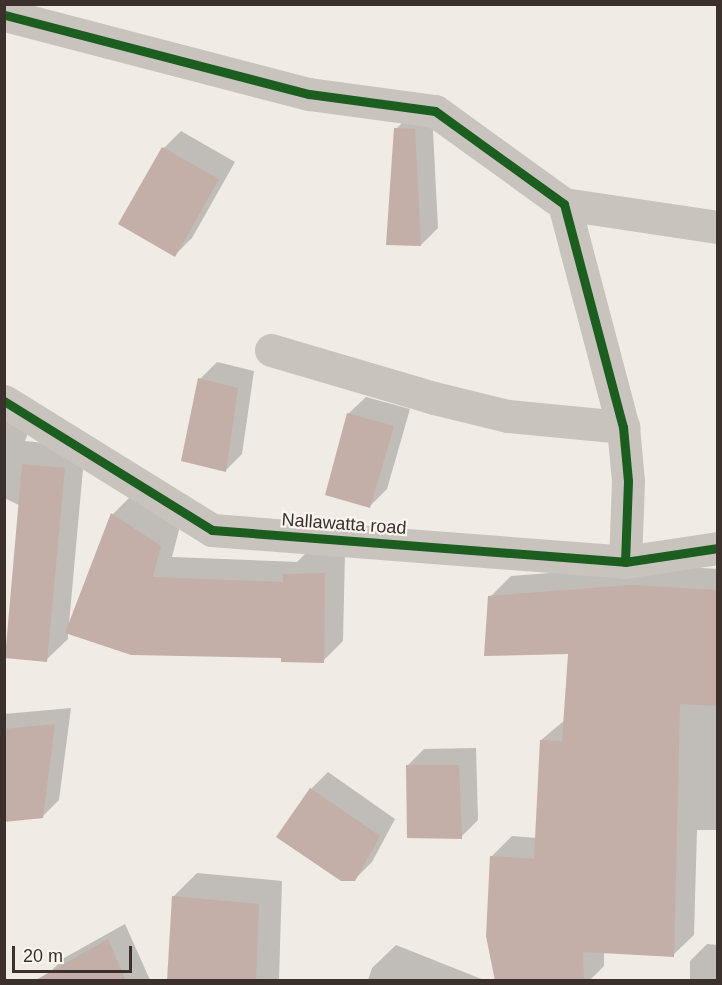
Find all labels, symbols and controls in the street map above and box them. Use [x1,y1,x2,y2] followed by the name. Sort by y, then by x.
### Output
[281,509,407,539] street label: Nallawatta road
[15,934,135,972] scale bar
[23,946,63,966] text: 20 m

